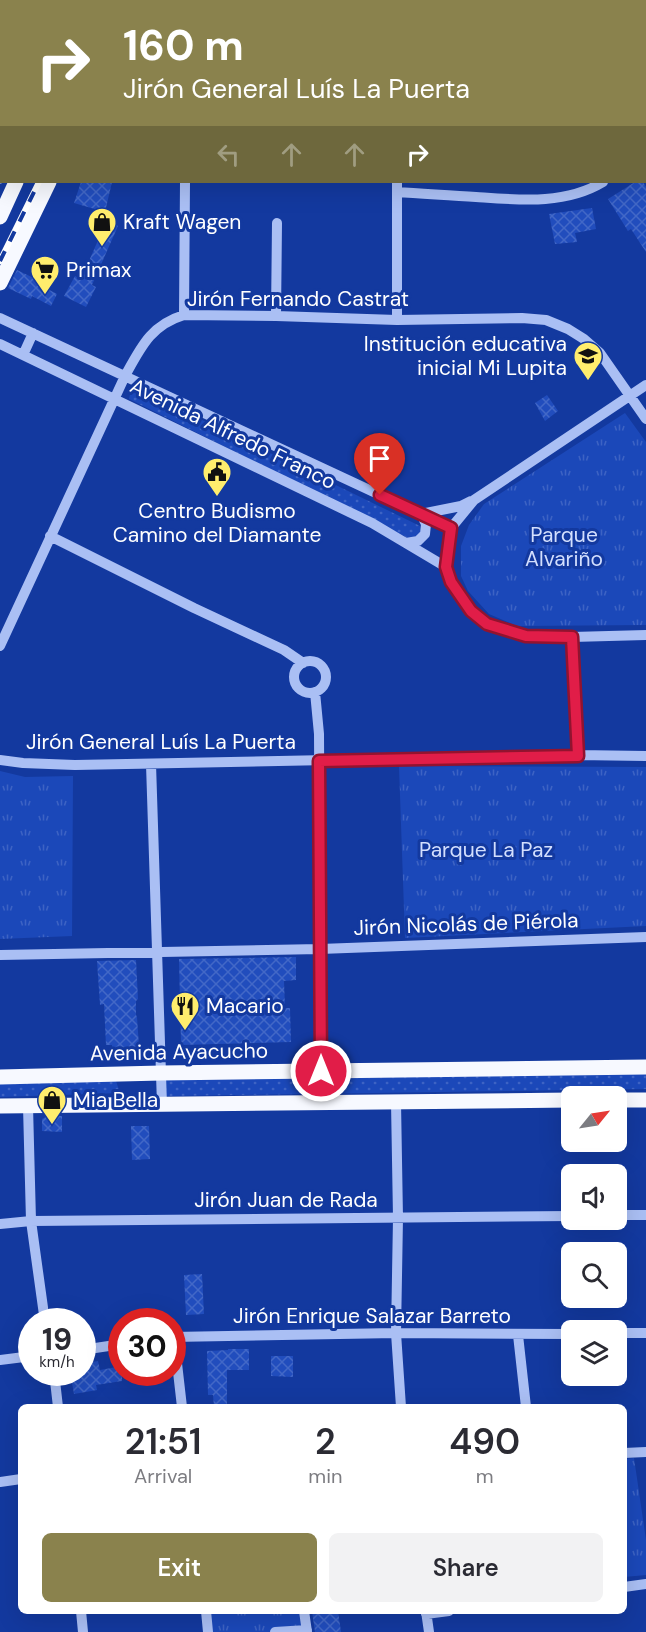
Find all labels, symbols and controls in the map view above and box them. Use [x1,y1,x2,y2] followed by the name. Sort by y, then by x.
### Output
[123,18,244,73] text: 160 m
[24,24,102,102] icon: right
[123,71,470,106] text: Jirón General Luís La Puerta
[212,138,245,171] icon: left
[275,138,308,171] icon: ahead
[338,138,371,171] icon: ahead
[401,138,434,171] icon: right
[86,206,118,248] shop icon: Kraft Wagen
[123,208,241,236] place label: Kraft Wagen
[29,254,61,296] supermarket icon: Primax
[66,256,132,284] place label: Primax
[187,285,409,313] street label: Jirón Fernando Castrat
[364,330,567,382] place label: Institución educativa inicial Mi Lupita
[572,340,604,382] school or university icon: Institución educativa inicial Mi Lupita
[125,372,341,496] street label: Avenida Alfredo Franco
[354,433,405,495] pin
[363,442,396,475] icon: arrive
[201,456,233,498] public building icon: Centro Budismo Camino del Diamante
[113,497,321,549] place label: Centro Budismo Camino del Diamante
[525,521,603,573] park label: Parque Alvariño
[26,728,296,756] street label: Jirón General Luís La Puerta
[419,836,553,864] park label: Parque La Paz
[353,906,579,942] street label: Jirón Nicolás de Piérola
[169,990,201,1032] restaurant icon: Macario
[206,992,284,1020] place label: Macario
[90,1036,268,1068] street label: Avenida Ayacucho
[289,1039,353,1103] position arrow
[36,1084,68,1126] shop icon: Mia Bella
[73,1086,158,1114] place label: Mia Bella
[561,1086,627,1152] north arrow
[561,1086,627,1386] map controls
[561,1164,627,1230] button: sound
[194,1186,378,1214] street label: Jirón Juan de Rada
[561,1242,627,1308] button: search
[233,1302,511,1330] street label: Jirón Enrique Salazar Barreto
[108,1308,186,1386] speed limit sign: 30
[42,1320,72,1359] text: 19
[561,1320,627,1386] button: layers
[39,1352,75,1372] text: km/h
[125,1418,202,1465] text: 21:51
[315,1418,336,1465] text: 2
[449,1418,520,1465] text: 490
[134,1463,192,1489] text: Arrival
[308,1463,342,1489] text: min
[476,1463,494,1489] text: m
[42,1533,317,1602] button: Exit
[329,1533,603,1602] button: Share

